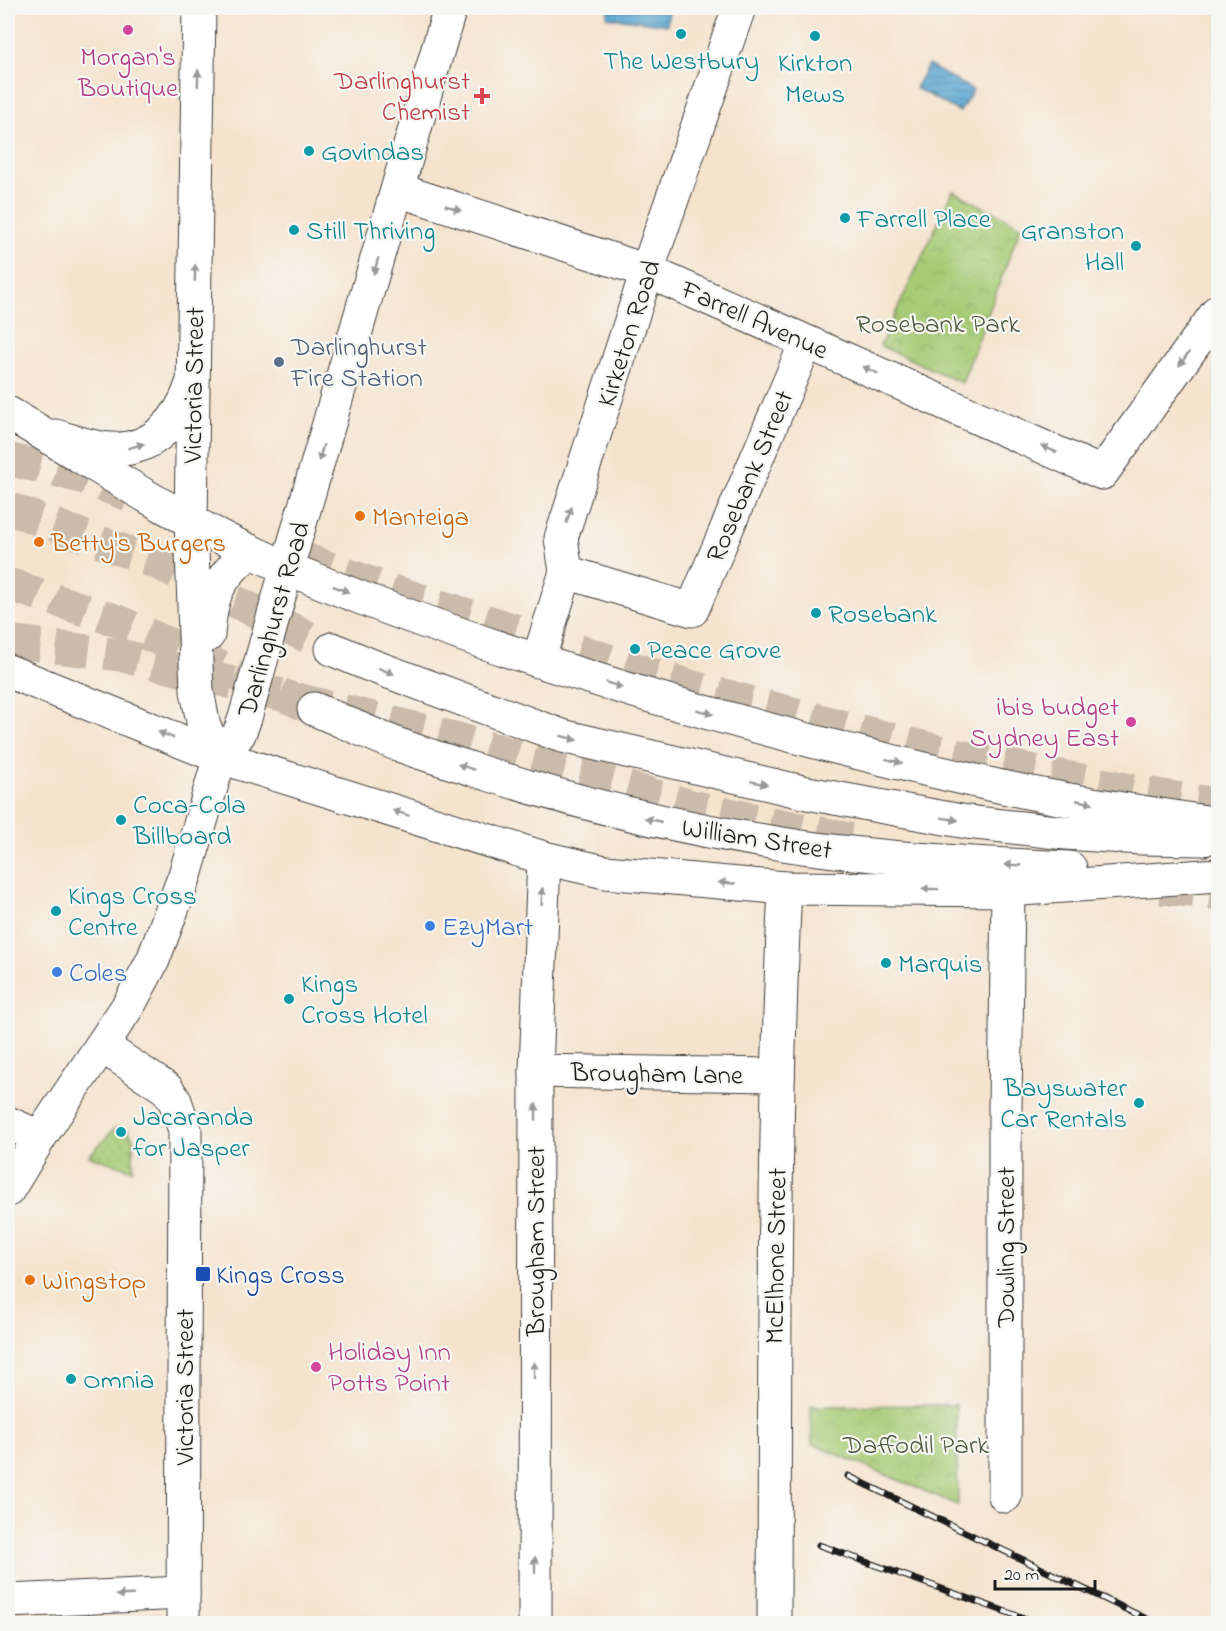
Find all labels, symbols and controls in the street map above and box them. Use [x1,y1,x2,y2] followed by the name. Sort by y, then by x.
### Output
[121,23,135,37] marker: Morgan's Boutique
[674,27,688,41] marker: The Westbury
[808,29,822,43] marker: Kirkton Mews
[77,39,179,109] place label: Morgan's Boutique
[603,43,759,82] place label: The Westbury
[778,45,852,115] place label: Kirkton Mews
[333,63,470,133] place label: Darlinghurst Chemist
[193,69,202,88] one-way arrow
[475,89,489,103] marker: Darlinghurst Chemist
[321,134,424,173] place label: Govindas
[302,144,316,158] marker: Govindas
[856,201,992,240] place label: Farrell Place
[444,204,462,213] one-way arrow
[838,211,852,225] marker: Farrell Place
[306,213,435,252] place label: Still Thriving
[1021,213,1124,283] place label: Granston Hall
[287,223,301,237] marker: Still Thriving
[1129,239,1143,253] marker: Granston Hall
[588,255,672,412] street label: Kirketon Road
[371,257,380,275] one-way arrow
[190,264,200,283] one-way arrow
[673,271,835,371] street label: Farrell Avenue
[175,306,216,465] street label: Victoria Street
[856,306,1020,345] park label: Rosebank Park
[290,329,427,399] place label: Darlinghurst Fire Station
[1178,350,1190,366] one-way arrow
[272,355,286,369] marker: Darlinghurst Fire Station
[861,365,879,375] one-way arrow
[697,385,805,569] street label: Rosebank Street
[127,441,145,450] one-way arrow
[316,444,325,462] one-way arrow
[1039,444,1057,454] one-way arrow
[372,499,469,538] place label: Manteiga
[564,506,574,524] one-way arrow
[353,509,367,523] marker: Manteiga
[229,518,322,723] street label: Darlinghurst Road
[50,525,226,564] place label: Betty's Burgers
[32,535,46,549] marker: Betty's Burgers
[332,585,350,594] one-way arrow
[828,596,937,635] place label: Rosebank
[809,606,823,620] marker: Rosebank
[647,632,782,671] place label: Peace Grove
[628,642,642,656] marker: Peace Grove
[377,667,395,677] one-way arrow
[605,681,623,690] one-way arrow
[970,689,1119,759] place label: ibis budget Sydney East
[696,708,714,717] one-way arrow
[1124,715,1138,729] marker: ibis budget Sydney East
[156,730,174,740] one-way arrow
[560,733,578,743] one-way arrow
[885,757,903,767] one-way arrow
[457,762,475,771] one-way arrow
[749,778,768,788] one-way arrow
[132,787,246,857] place label: Coca-Cola Billboard
[1075,798,1094,807] one-way arrow
[392,808,410,817] one-way arrow
[679,809,834,872] street label: William Street
[114,813,128,827] marker: Coca-Cola Billboard
[644,815,663,824] one-way arrow
[941,815,960,824] one-way arrow
[1004,861,1023,870] one-way arrow
[68,878,197,948] place label: Kings Cross Centre
[717,878,736,888] one-way arrow
[920,884,939,894] one-way arrow
[538,887,547,906] one-way arrow
[49,904,63,918] marker: Kings Cross Centre
[442,909,533,948] place label: EzyMart
[423,919,437,933] marker: EzyMart
[898,946,983,985] place label: Marquis
[69,955,127,994] place label: Coles
[879,956,893,970] marker: Marquis
[50,965,64,979] marker: Coles
[301,966,428,1036] place label: Kings Cross Hotel
[282,992,296,1006] marker: Kings Cross Hotel
[570,1054,744,1097] street label: Brougham Lane
[1000,1070,1128,1140] place label: Bayswater Car Rentals
[1132,1096,1146,1110] marker: Bayswater Car Rentals
[133,1099,253,1169] place label: Jacaranda for Jasper
[531,1103,541,1122] one-way arrow
[114,1125,128,1139] marker: Jacaranda for Jasper
[518,1146,557,1337] street label: Brougham Street
[988,1167,1027,1328] street label: Dowling Street
[756,1168,799,1345] street label: McElhone Street
[216,1257,345,1296] place label: Kings Cross
[42,1263,146,1302] place label: Wingstop
[194,1265,212,1283] marker: Kings Cross
[23,1273,37,1287] marker: Wingstop
[167,1309,206,1466] street label: Victoria Street
[328,1334,451,1404] place label: Holiday Inn Potts Point
[309,1360,323,1374] marker: Holiday Inn Potts Point
[529,1361,539,1380] one-way arrow
[83,1362,154,1401] place label: Omnia
[64,1372,78,1386] marker: Omnia
[842,1427,989,1466] park label: Daffodil Park
[995,1553,1096,1591] scale bar
[530,1556,540,1575] one-way arrow
[1004,1563,1039,1589] text: 20 m
[115,1591,134,1600] one-way arrow

